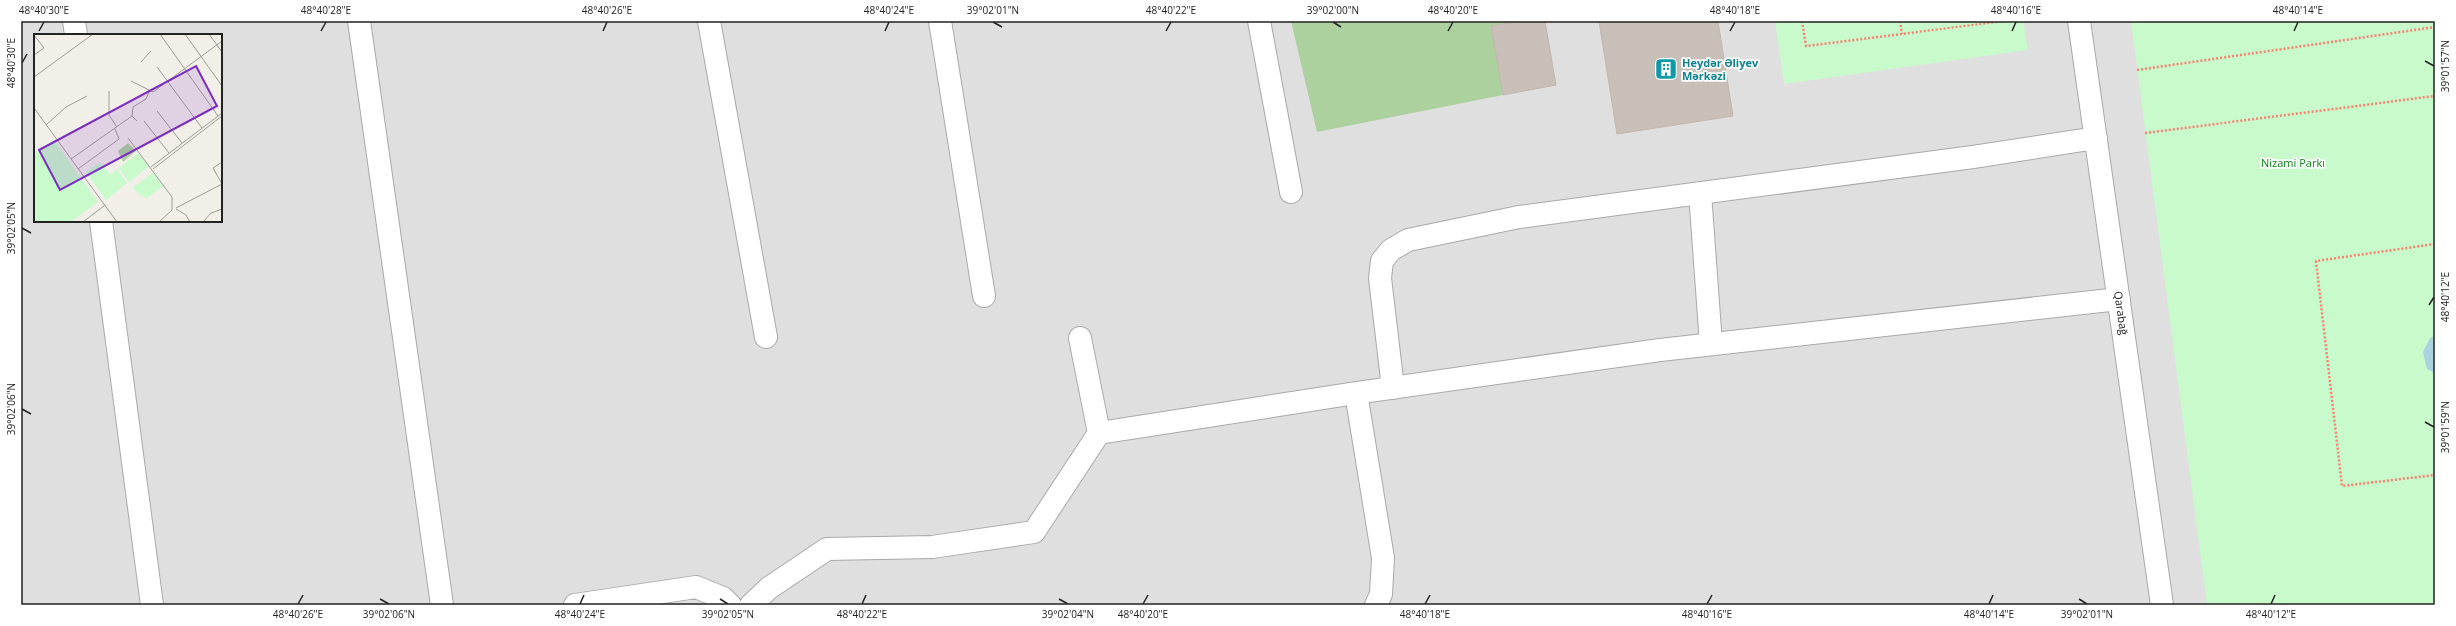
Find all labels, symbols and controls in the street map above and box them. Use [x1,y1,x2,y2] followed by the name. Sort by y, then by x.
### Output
[19,3,69,17] text: 48°40'30"E
[301,3,351,17] text: 48°40'28"E
[582,3,632,17] text: 48°40'26"E
[864,3,914,17] text: 48°40'24"E
[967,3,1019,17] text: 39°02'01"N
[1146,3,1196,17] text: 48°40'22"E
[1307,3,1359,17] text: 39°02'00"N
[1428,3,1478,17] text: 48°40'20"E
[1710,3,1760,17] text: 48°40'18"E
[1991,3,2041,17] text: 48°40'16"E
[2273,3,2323,17] text: 48°40'14"E
[34,34,222,222] inset map
[4,38,18,88] text: 48°40'30"E
[2438,40,2452,92] text: 39°01'57"N
[1682,55,1759,83] place label: Heydər Əliyev Mərkəzi
[1653,56,1679,82] building icon: Heydər Əliyev Mərkəzi
[2261,155,2325,170] park label: Nizami Parkı
[4,202,18,254] text: 39°02'05"N
[2438,272,2452,322] text: 48°40'12"E
[2111,290,2132,336] street label: Qarabağ
[4,383,18,435] text: 39°02'06"N
[2438,401,2452,453] text: 39°01'59"N
[273,607,323,621] text: 48°40'26"E
[363,607,415,621] text: 39°02'06"N
[555,607,605,621] text: 48°40'24"E
[702,607,754,621] text: 39°02'05"N
[837,607,887,621] text: 48°40'22"E
[1042,607,1094,621] text: 39°02'04"N
[1118,607,1168,621] text: 48°40'20"E
[1400,607,1450,621] text: 48°40'18"E
[1682,607,1732,621] text: 48°40'16"E
[1964,607,2014,621] text: 48°40'14"E
[2061,607,2113,621] text: 39°02'01"N
[2246,607,2296,621] text: 48°40'12"E

